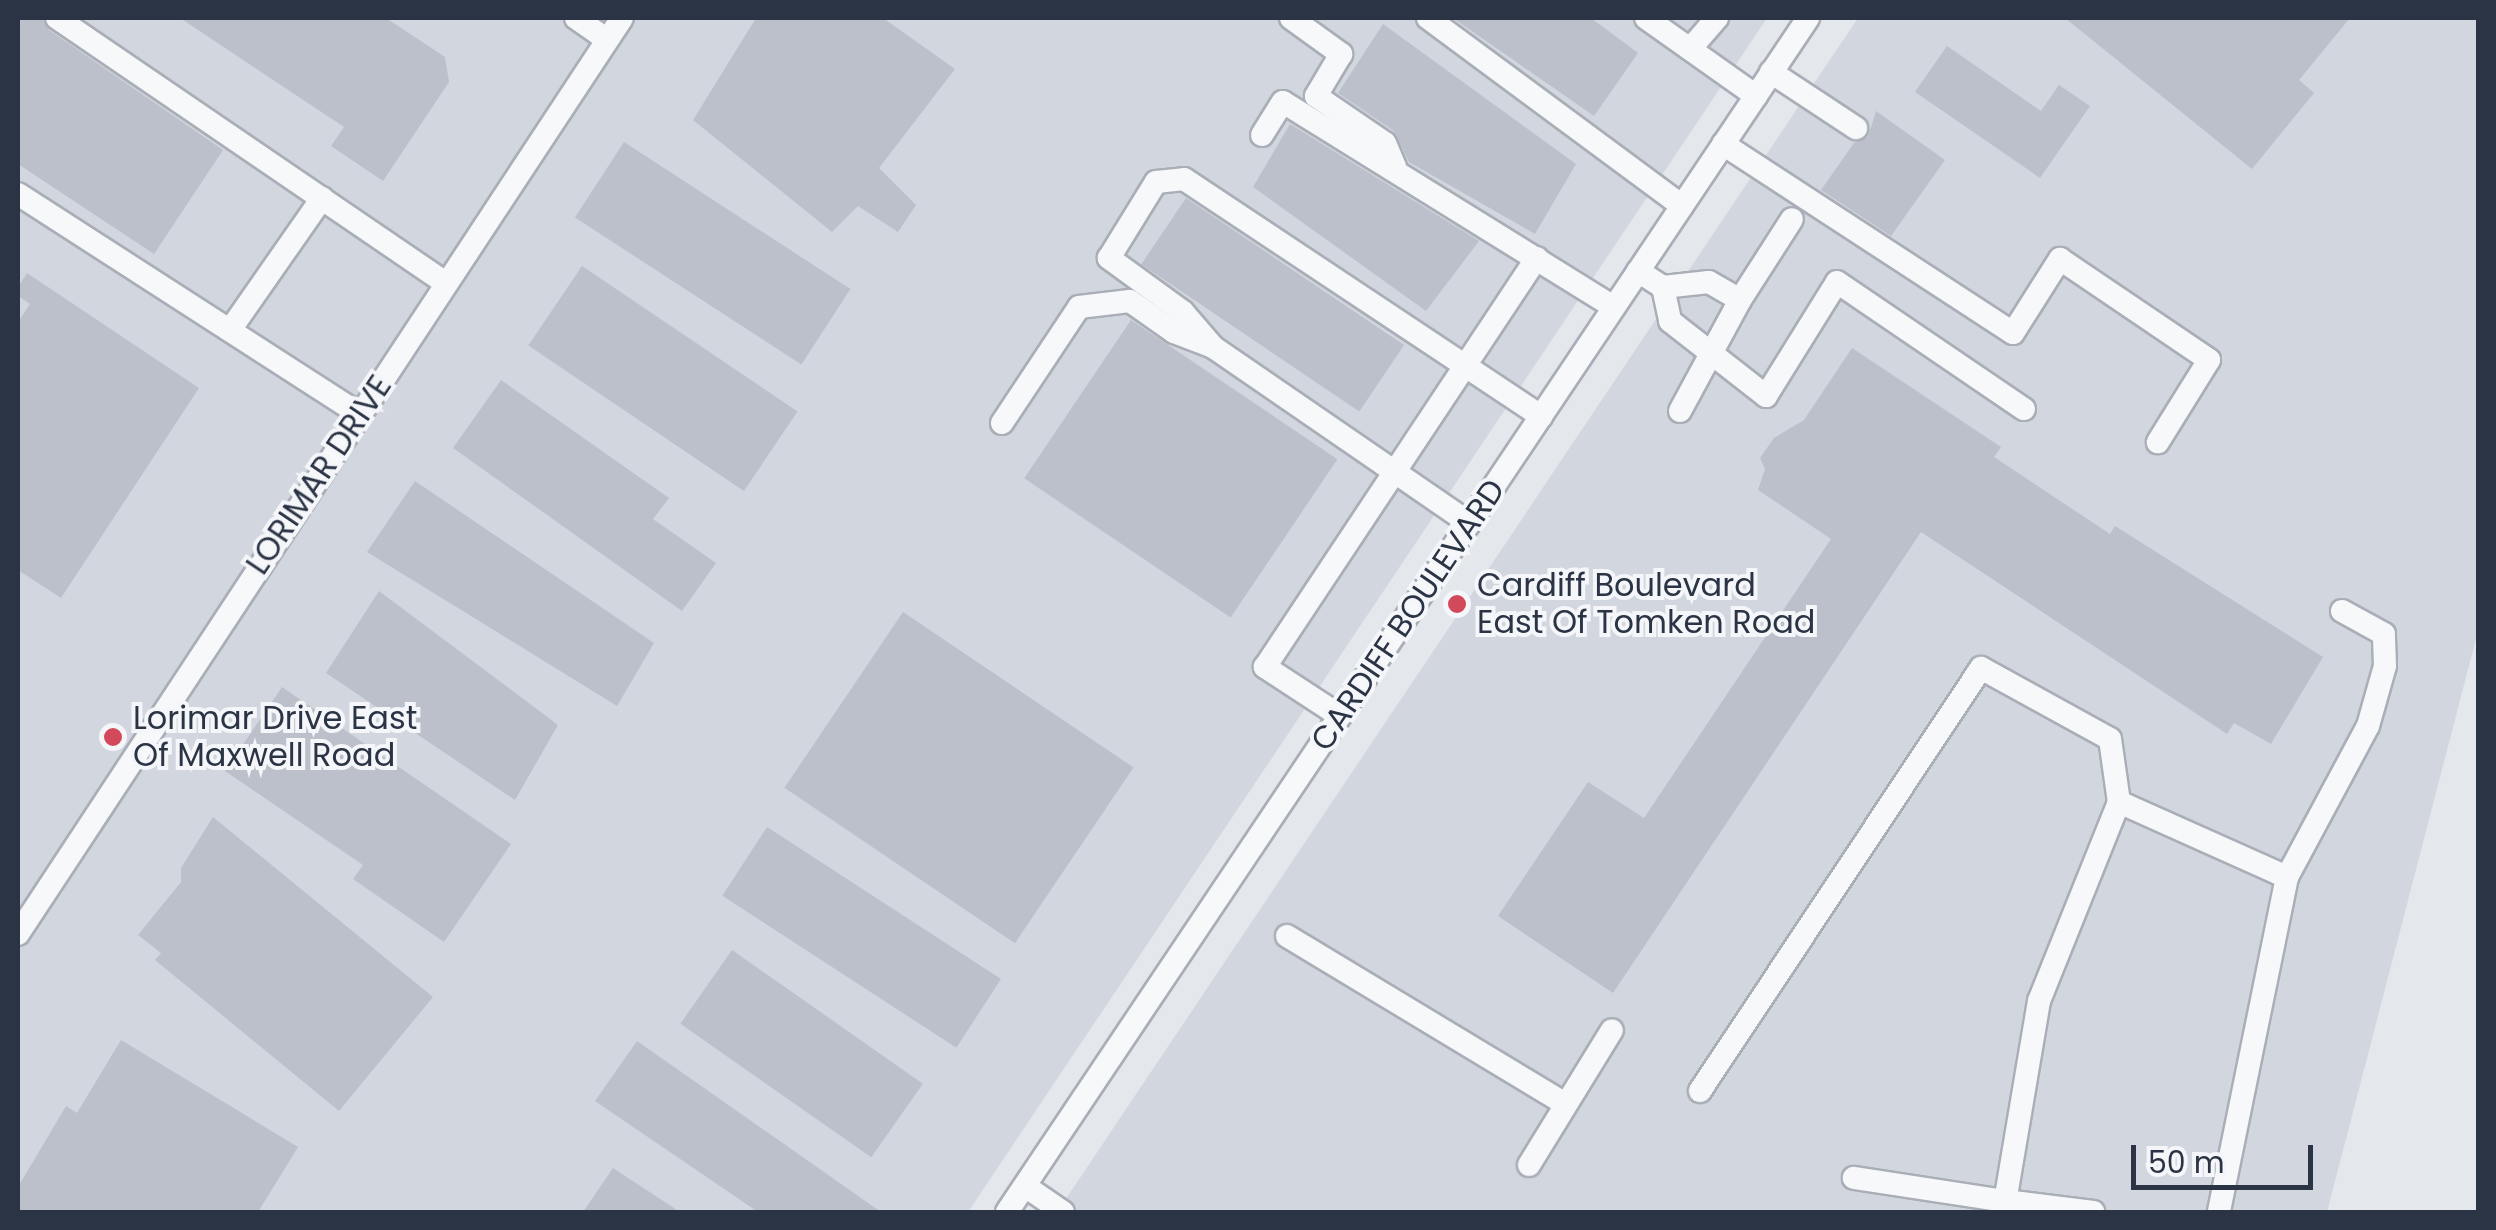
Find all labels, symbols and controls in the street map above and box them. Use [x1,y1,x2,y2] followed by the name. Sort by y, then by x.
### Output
[238,368,400,582] street label: LORIMAR DRIVE
[1303,472,1513,758] street label: CARDIFF BOULEVARD
[1477,567,1815,642] place label: Cardiff Boulevard East Of Tomken Road
[1446,593,1468,615] marker: Cardiff Boulevard East Of Tomken Road
[133,700,417,775] place label: Lorimar Drive East Of Maxwell Road
[102,726,124,748] marker: Lorimar Drive East Of Maxwell Road
[2136,1125,2318,1187] scale bar
[2148,1141,2225,1184] text: 50 m

